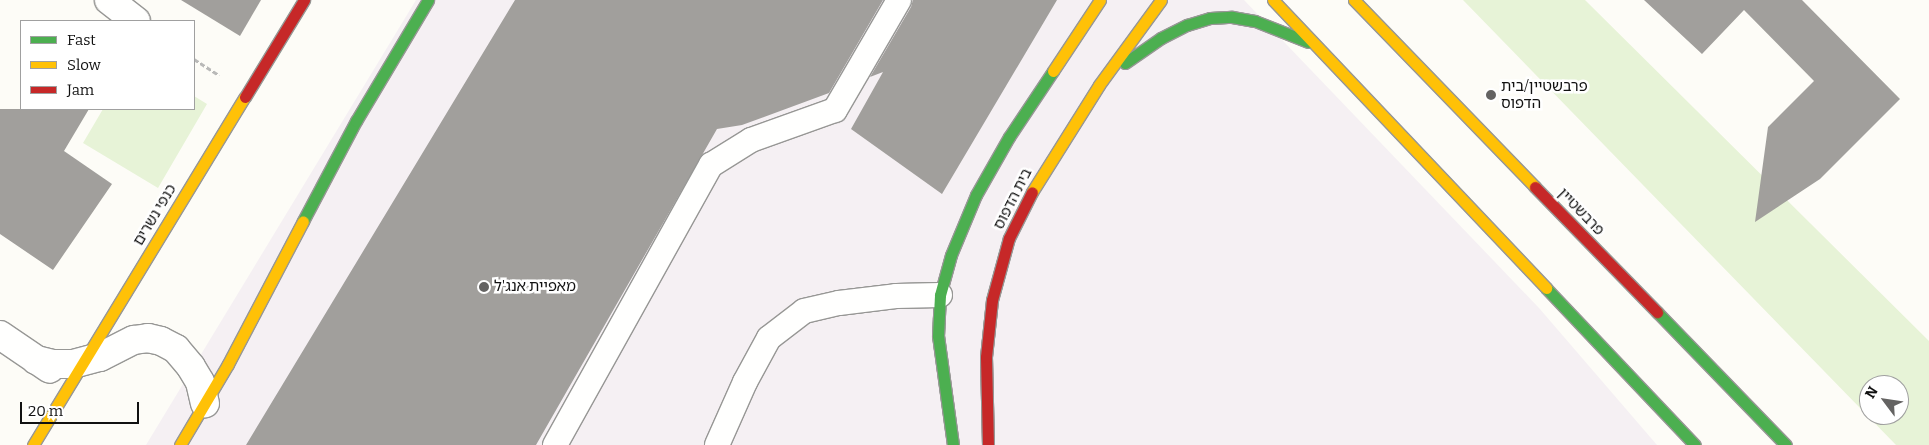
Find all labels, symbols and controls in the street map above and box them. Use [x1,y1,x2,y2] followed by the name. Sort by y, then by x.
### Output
[20,20,195,110] legend
[67,31,96,49] text: Fast
[67,56,101,74] text: Slow
[1501,77,1588,112] place label: פרבשטיין/בית הדפוס
[67,81,94,99] text: Jam
[1485,89,1497,101] marker: פרבשטיין/בית הדפוס
[990,165,1036,233] street label: בית הדפוס
[130,181,180,249] street label: כנפי נשרים
[1554,185,1608,239] street label: פרבשטיין
[494,278,576,296] place label: מאפיית אנג'ל
[478,281,490,293] marker: מאפיית אנג'ל
[1859,375,1909,425] north arrow
[1862,384,1882,402] text: N
[22,392,141,424] scale bar
[28,402,63,420] text: 20 m

